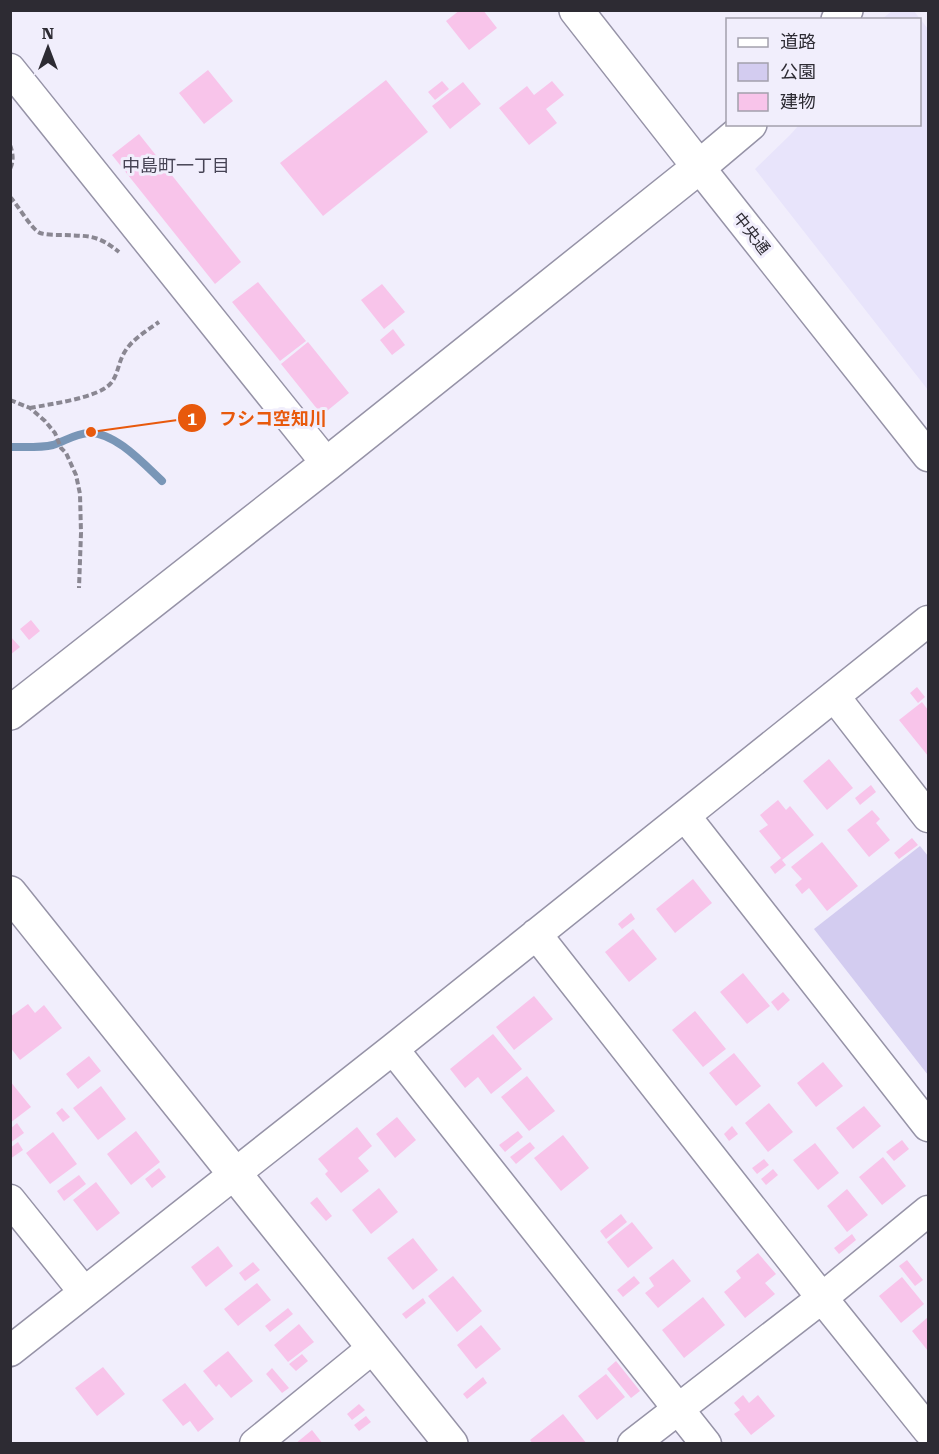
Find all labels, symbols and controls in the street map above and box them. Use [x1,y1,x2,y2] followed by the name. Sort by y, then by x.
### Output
[18,18,78,78] north arrow
[726,18,921,126] legend
[42,24,54,43] text: N
[780,31,816,52] text: 道路
[780,61,816,82] text: 公園
[780,91,816,112] text: 建物
[122,155,230,176] district label: 中島町一丁目
[729,209,774,258] street label: 中央通
[177,400,339,436] callout: フシコ空知川
[187,408,197,429] text: 1
[219,408,327,429] text: フシコ空知川

